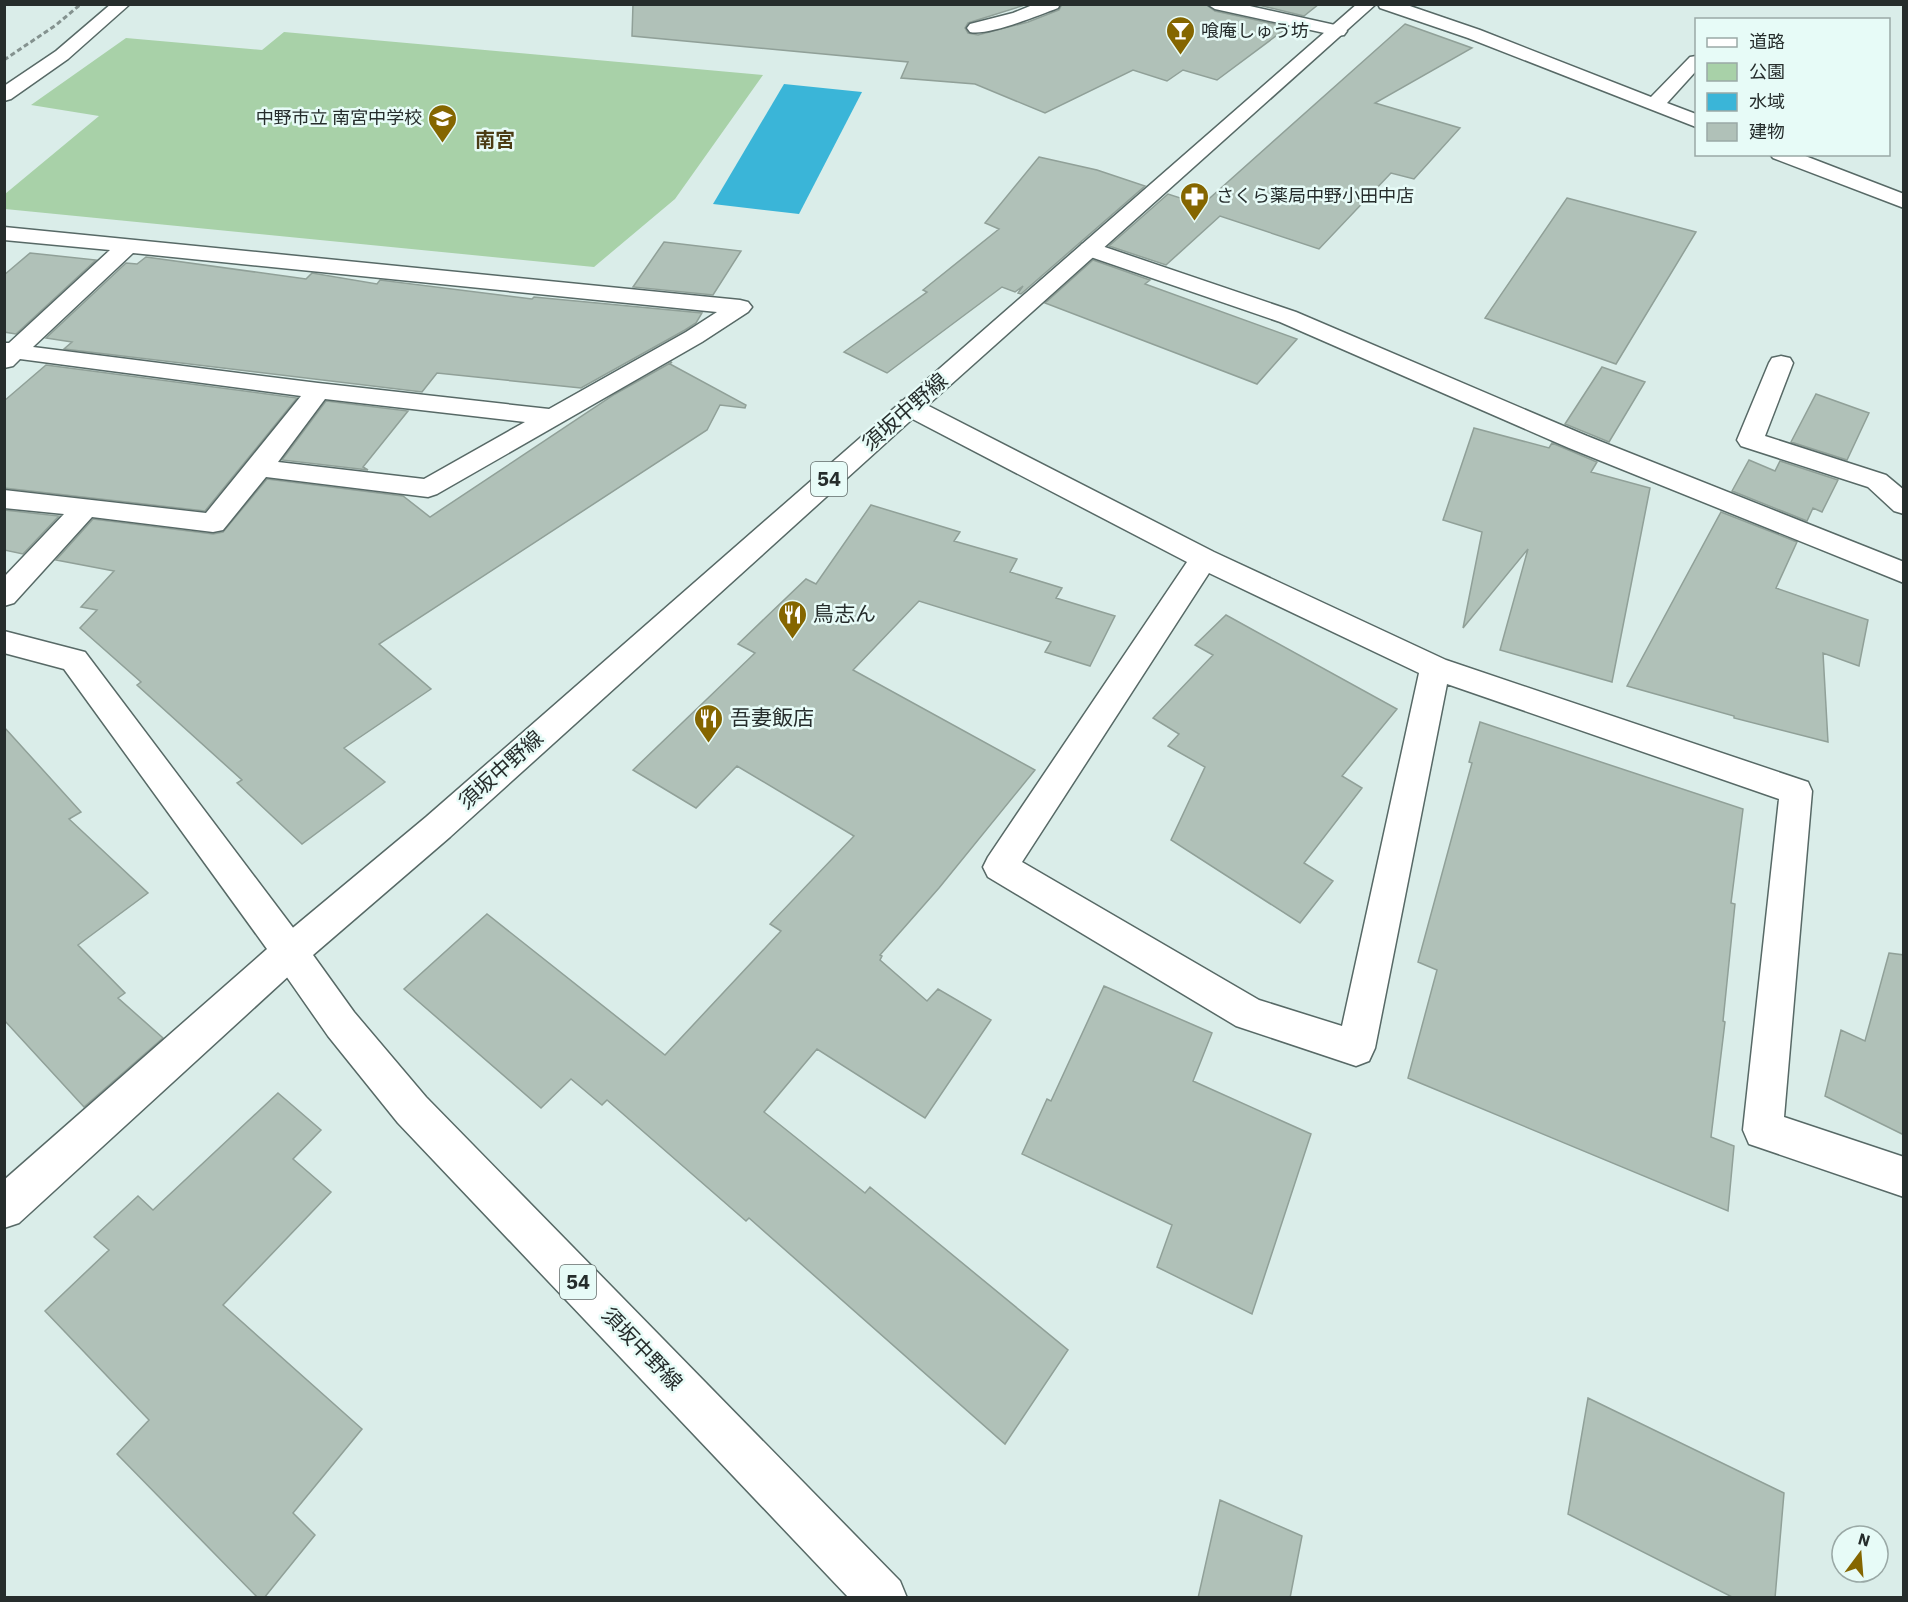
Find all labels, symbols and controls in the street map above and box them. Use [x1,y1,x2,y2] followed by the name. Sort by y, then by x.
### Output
[1164,15,1196,57] bar icon: 喰庵しゅう坊
[1695,18,1890,156] legend
[1201,19,1309,42] place label: 喰庵しゅう坊
[1749,30,1785,53] text: 道路
[1749,60,1785,83] text: 公園
[1749,90,1785,113] text: 水域
[427,102,459,144] school or university icon: 中野市立 南宮中学校
[256,106,422,129] place label: 中野市立 南宮中学校
[1749,120,1785,143] text: 建物
[475,126,515,153] district label: 南宮
[1179,180,1211,222] pharmacy icon: さくら薬局中野小田中店
[1216,184,1414,207] place label: さくら薬局中野小田中店
[856,366,953,456] street label: 須坂中野線
[811,462,847,496] road number: 54
[776,598,808,640] restaurant icon: 鳥志ん
[813,599,876,627] place label: 鳥志ん
[693,702,725,744] restaurant icon: 吾妻飯店
[730,703,814,731] place label: 吾妻飯店
[452,724,549,815] street label: 須坂中野線
[560,1265,596,1299] road number: 54
[596,1301,689,1396] street label: 須坂中野線
[1830,1524,1890,1584] north arrow
[1856,1528,1872,1551] text: N

